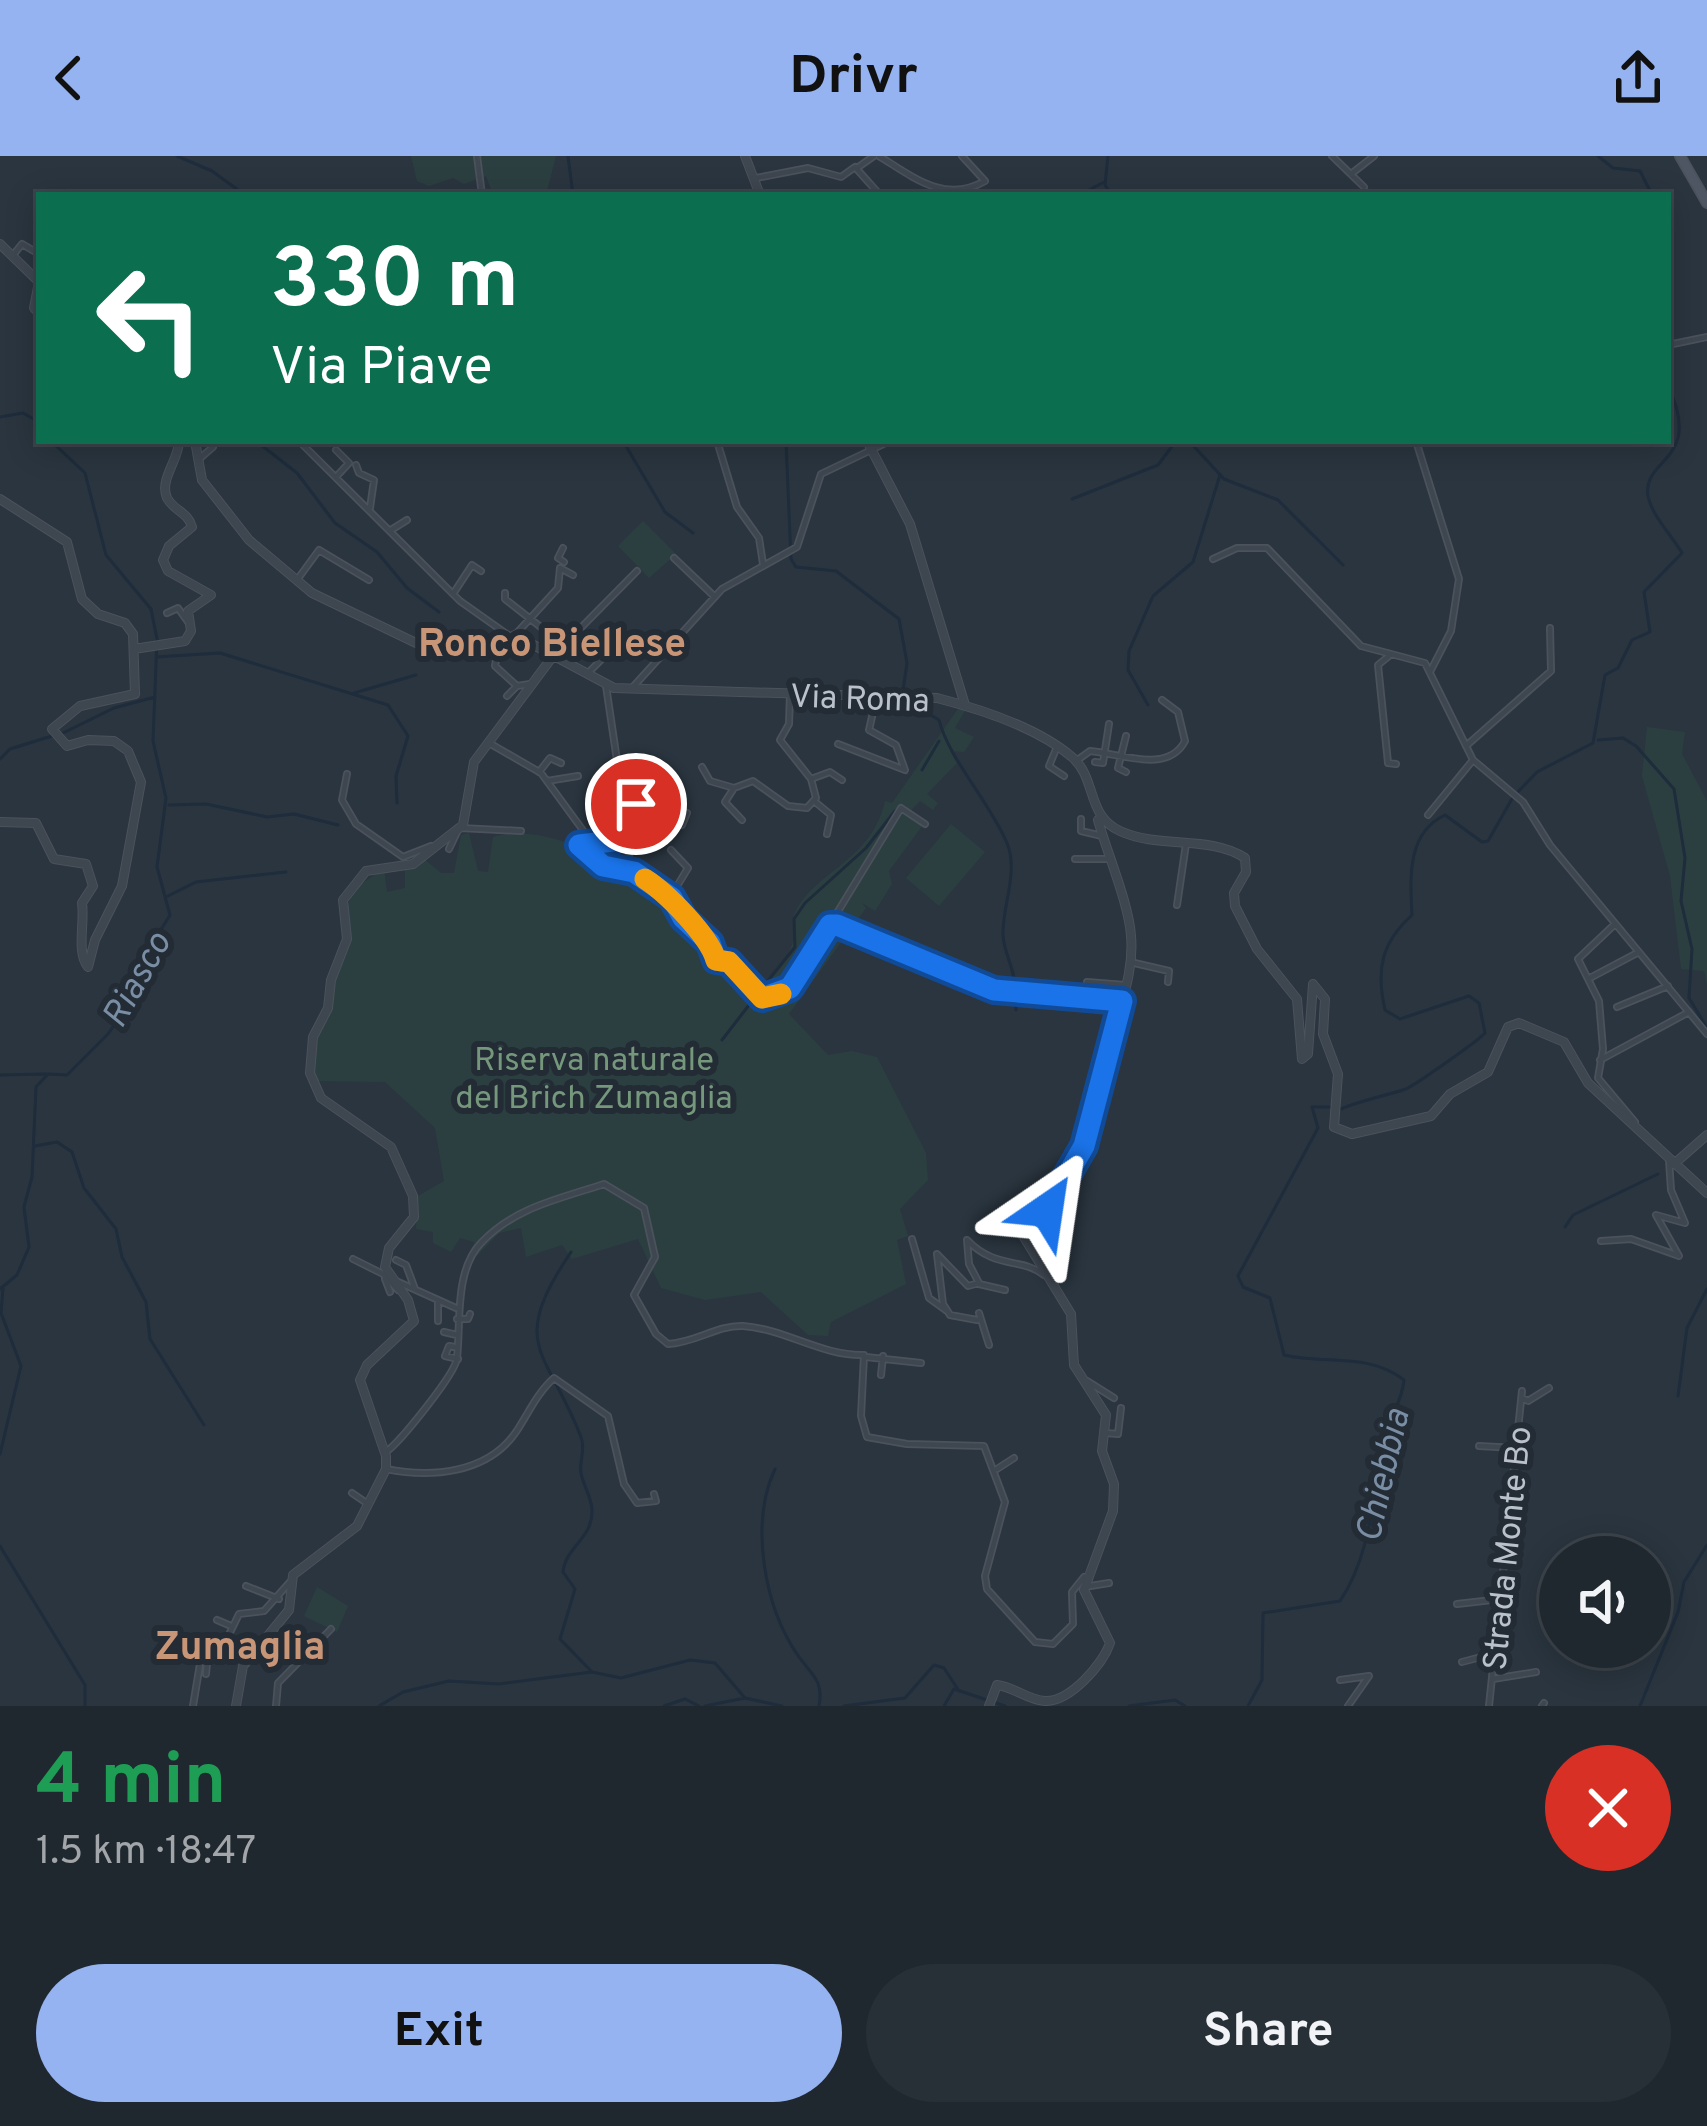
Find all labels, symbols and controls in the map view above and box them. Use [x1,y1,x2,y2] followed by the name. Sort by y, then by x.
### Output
[789,44,918,113] text: Drivr
[36,45,102,111] icon: back
[1605,45,1671,111] icon: share
[270,231,519,337] text: 330 m
[72,240,228,396] icon: left
[270,335,492,404] text: Via Piave
[418,622,686,671] district label: Ronco Biellese
[789,678,930,724] street label: Via Roma
[585,753,687,855] pin
[603,771,669,837] icon: arrive
[94,924,184,1037] water label: Riasco
[455,1041,733,1121] park label: Riserva naturale del Brich Zumaglia
[984,1147,1110,1273] position arrow
[1347,1404,1423,1547] water label: Chiebbia
[1476,1424,1544,1673] street label: Strada Monte Bo
[1539,1536,1671,1668] map controls
[1539,1536,1671,1668] button: sound
[155,1625,325,1674] district label: Zumaglia
[36,1738,226,1830] text: 4 min
[1545,1745,1671,1871] button: close
[36,1829,256,1878] text: 1.5 km · 18:47
[36,1964,842,2102] button: Exit
[866,1964,1671,2102] button: Share

